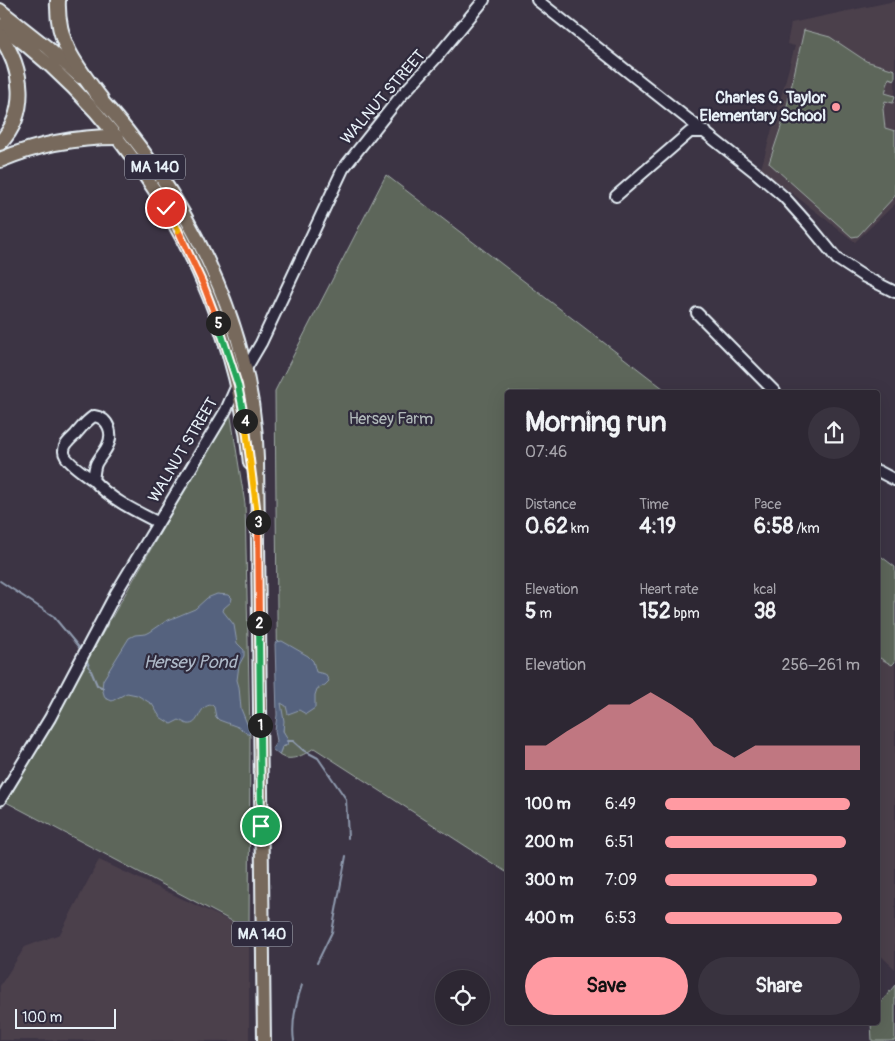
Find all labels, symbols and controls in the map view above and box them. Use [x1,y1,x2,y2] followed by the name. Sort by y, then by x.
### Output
[336,45,430,148] street label: WALNUT STREET
[700,88,826,126] place label: Charles G. Taylor Elementary School
[830,101,842,113] marker: Charles G. Taylor Elementary School
[125,154,185,180] road number: MA 140
[145,187,187,229] pin
[152,194,180,222] icon: check
[206,310,230,336] pin: 5
[215,315,222,332] text: 5
[144,394,222,506] street label: WALNUT STREET
[525,405,667,440] text: Morning run
[808,407,860,459] button: share
[232,408,258,434] pin: 4
[349,409,433,429] park label: Hersey Farm
[241,413,250,430] text: 4
[525,442,567,462] text: 07:46
[525,496,576,513] text: Distance
[639,496,669,513] text: Time
[754,496,781,513] text: Pace
[246,510,270,534] pin: 3
[525,513,568,540] text: 0.62
[639,513,676,540] text: 4:19
[754,513,793,540] text: 6:58
[255,514,262,531] text: 3
[568,520,589,537] text: km
[793,520,820,537] text: /km
[525,581,578,598] text: Elevation
[639,581,698,598] text: Heart rate
[754,581,776,598] text: kcal
[525,598,536,625] text: 5
[639,598,671,625] text: 152
[754,598,776,625] text: 38
[536,605,552,622] text: m
[671,605,700,622] text: bpm
[246,610,272,636] pin: 2
[256,615,263,632] text: 2
[144,651,239,674] water label: Hersey Pond
[525,655,586,675] text: Elevation
[781,655,860,675] text: 256–261 m
[248,712,272,738] pin: 1
[258,717,263,734] text: 1
[525,794,571,814] text: 100 m
[605,794,636,814] text: 6:49
[240,805,282,847] pin
[247,812,275,840] icon: arrive
[525,832,573,852] text: 200 m
[605,832,634,852] text: 6:51
[525,870,573,890] text: 300 m
[605,870,637,890] text: 7:09
[525,908,574,928] text: 400 m
[605,908,636,928] text: 6:53
[232,922,292,946] road number: MA 140
[525,957,688,1015] button: Save
[698,957,860,1015] button: Share
[435,970,490,1025] map controls
[435,970,490,1025] button: locate
[15,1006,116,1029] scale bar
[22,1009,62,1026] text: 100 m

